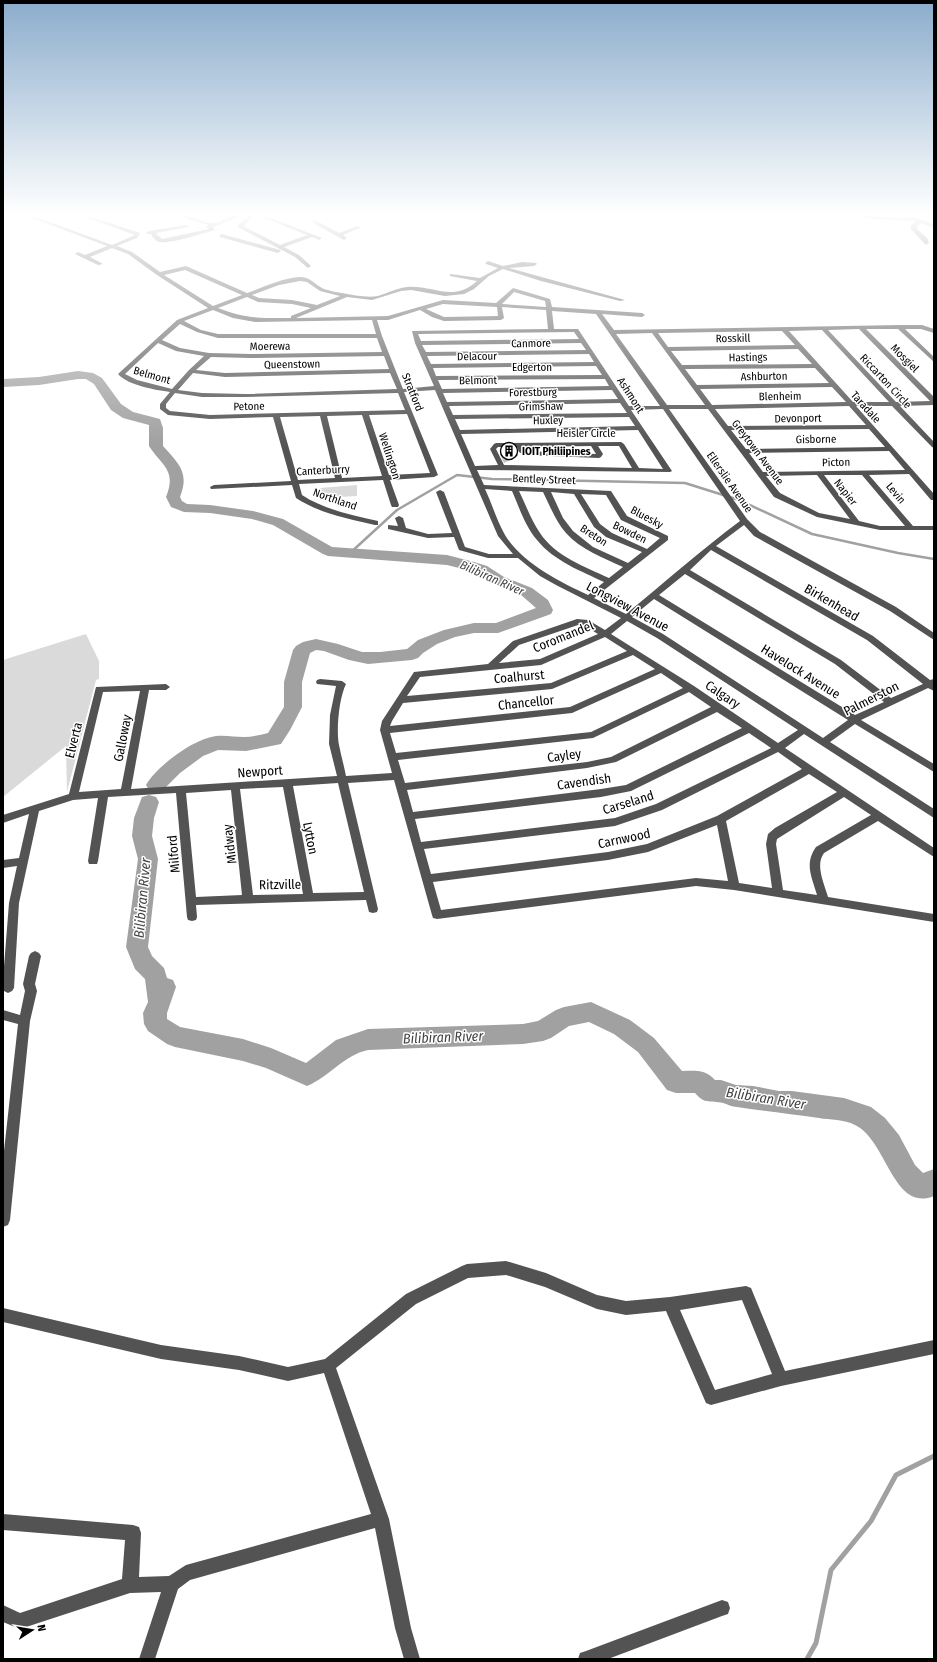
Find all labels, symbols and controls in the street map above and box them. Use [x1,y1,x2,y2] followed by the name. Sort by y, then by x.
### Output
[716,332,751,345] street label: Rosskill
[511,337,551,350] street label: Canmore
[250,340,290,353] street label: Moerewa
[888,342,922,375] street label: Mosgiel
[457,350,497,363] street label: Delacour
[729,351,768,364] street label: Hastings
[857,351,914,411] street label: Riccarton Circle
[264,358,320,371] street label: Queenstown
[512,361,552,374] street label: Edgerton
[132,364,172,387] street label: Belmont
[741,370,787,383] street label: Ashburton
[399,371,426,413] street label: Stratford
[459,374,498,387] street label: Belmont
[614,375,647,416] street label: Ashmont
[509,386,558,399] street label: Forestburg
[848,389,883,426] street label: Taradale
[759,390,801,403] street label: Blenheim
[233,400,265,413] street label: Petone
[519,400,563,413] street label: Grimshaw
[774,412,822,425] street label: Devonport
[533,414,563,427] street label: Huxley
[729,417,786,487] street label: Greytown Avenue
[556,427,616,440] street label: Heisler Circle
[376,431,403,481] street label: Wellington
[796,433,836,446] street label: Gisborne
[499,441,519,461] building icon: IOIT Philiipines
[522,445,591,458] place label: IOIT Philiipines
[704,449,755,515] street label: Ellerslie Avenue
[822,456,850,469] street label: Picton
[296,463,350,478] street label: Canterburry
[512,472,576,487] street label: Bentley Street
[831,476,860,508] street label: Napier
[883,480,908,507] street label: Levin
[311,486,359,513] street label: Northland
[628,504,665,531] street label: Bluesky
[611,519,649,546] street label: Bowden
[578,522,610,549] street label: Breton
[458,558,527,599] water label: Bilibiran River
[584,578,672,635] street label: Longview Avenue
[802,581,862,624] street label: Birkenhead
[531,617,596,655] street label: Coromandel
[759,641,843,702] street label: Havelock Avenue
[493,667,546,686] street label: Coalhurst
[702,677,743,712] street label: Calgary
[841,678,901,719] street label: Palmerston
[497,692,555,713] street label: Chancellor
[111,713,134,763] street label: Galloway
[62,721,85,760] street label: Elverta
[546,746,582,765] street label: Cayley
[237,762,284,781] street label: Newport
[556,770,612,793] street label: Cavendish
[601,788,656,817] street label: Carseland
[300,821,321,856] street label: Lytton
[220,823,239,865] street label: Midway
[596,826,652,851] street label: Carnwood
[164,834,183,873] street label: Milford
[131,856,155,939] water label: Bilibiran River
[259,877,301,892] street label: Ritzville
[403,1028,485,1047] water label: Bilibiran River
[725,1084,808,1113] water label: Bilibiran River
[12,1610,52,1650] north arrow
[34,1623,48,1633] text: N

